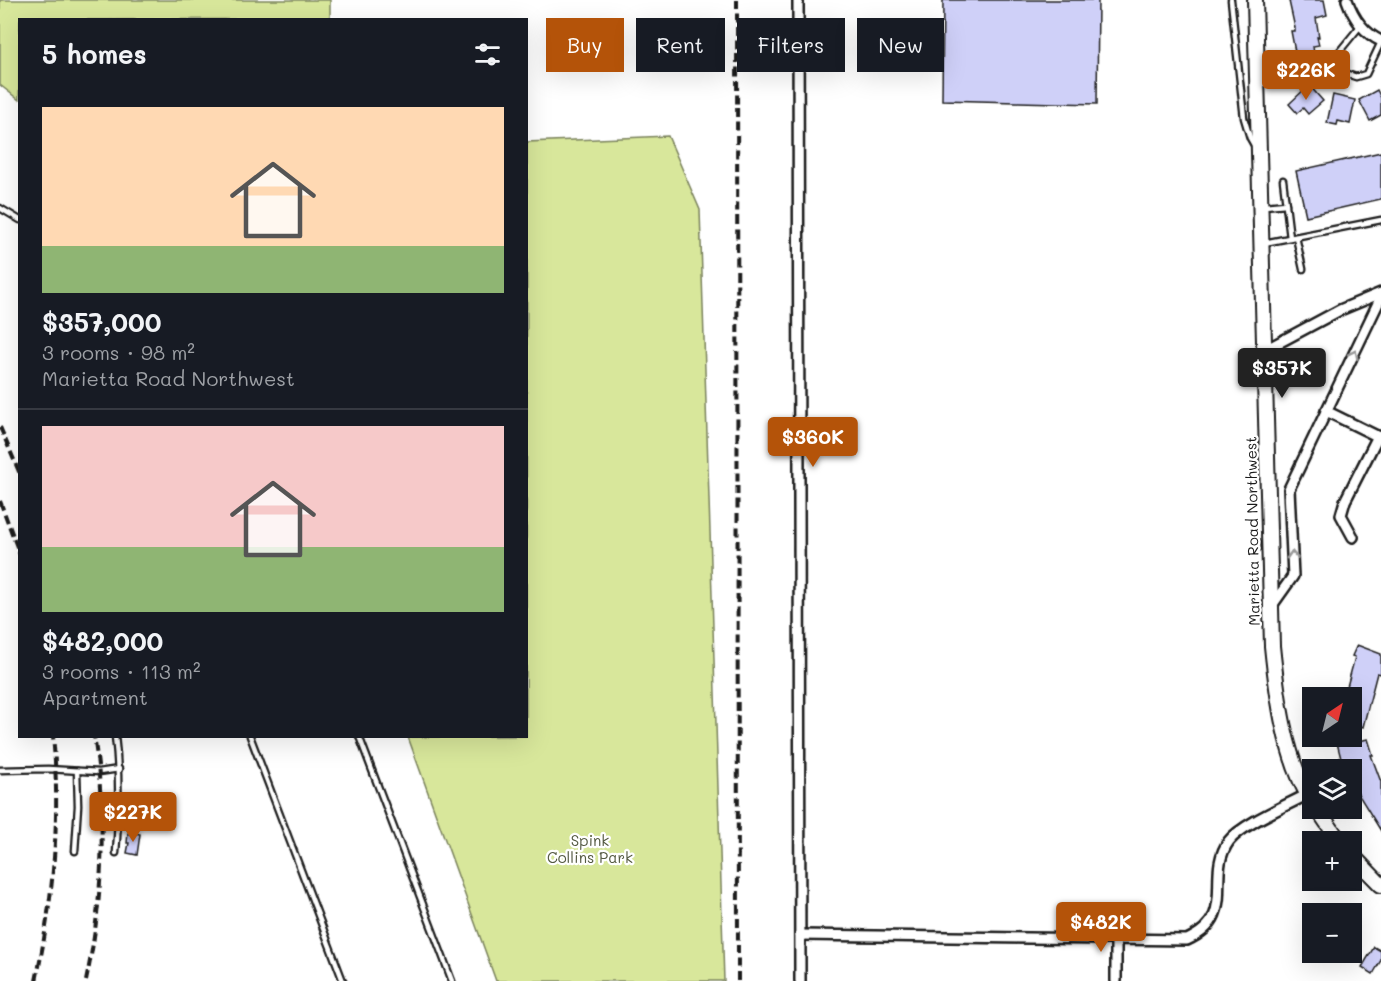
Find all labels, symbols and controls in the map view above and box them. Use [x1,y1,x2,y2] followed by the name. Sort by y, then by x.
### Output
[546,18,624,72] chip: Buy
[636,18,725,72] chip: Rent
[737,18,845,72] chip: Filters
[857,18,944,72] chip: New
[42,37,147,71] text: 5 homes
[471,38,504,71] icon: filters
[1264,50,1348,101] pin: $226K
[1276,56,1336,82] text: $226K
[219,146,327,254] icon: home
[42,305,161,339] text: $357,000
[42,339,195,365] text: 3 rooms · 98 m²
[1240,348,1324,399] pin: $357K
[1346,350,1358,361] one-way arrow
[1252,354,1312,380] text: $357K
[42,365,295,391] text: Marietta Road Northwest
[771,417,855,468] pin: $360K
[782,423,844,449] text: $360K
[1240,436,1264,626] street label: Marietta Road Northwest
[219,465,327,573] icon: home
[1286,551,1299,560] one-way arrow
[42,624,163,658] text: $482,000
[42,658,201,684] text: 3 rooms · 113 m²
[42,684,148,710] text: Apartment
[1302,687,1362,747] north arrow
[1302,687,1362,963] map controls
[1302,759,1362,819] button: layers
[91,792,175,843] pin: $227K
[103,798,163,824] text: $227K
[547,830,633,867] park label: Spink Collins Park
[1302,831,1362,891] button: +
[1059,902,1143,953] pin: $482K
[1302,903,1362,963] button: −
[1070,908,1132,934] text: $482K

